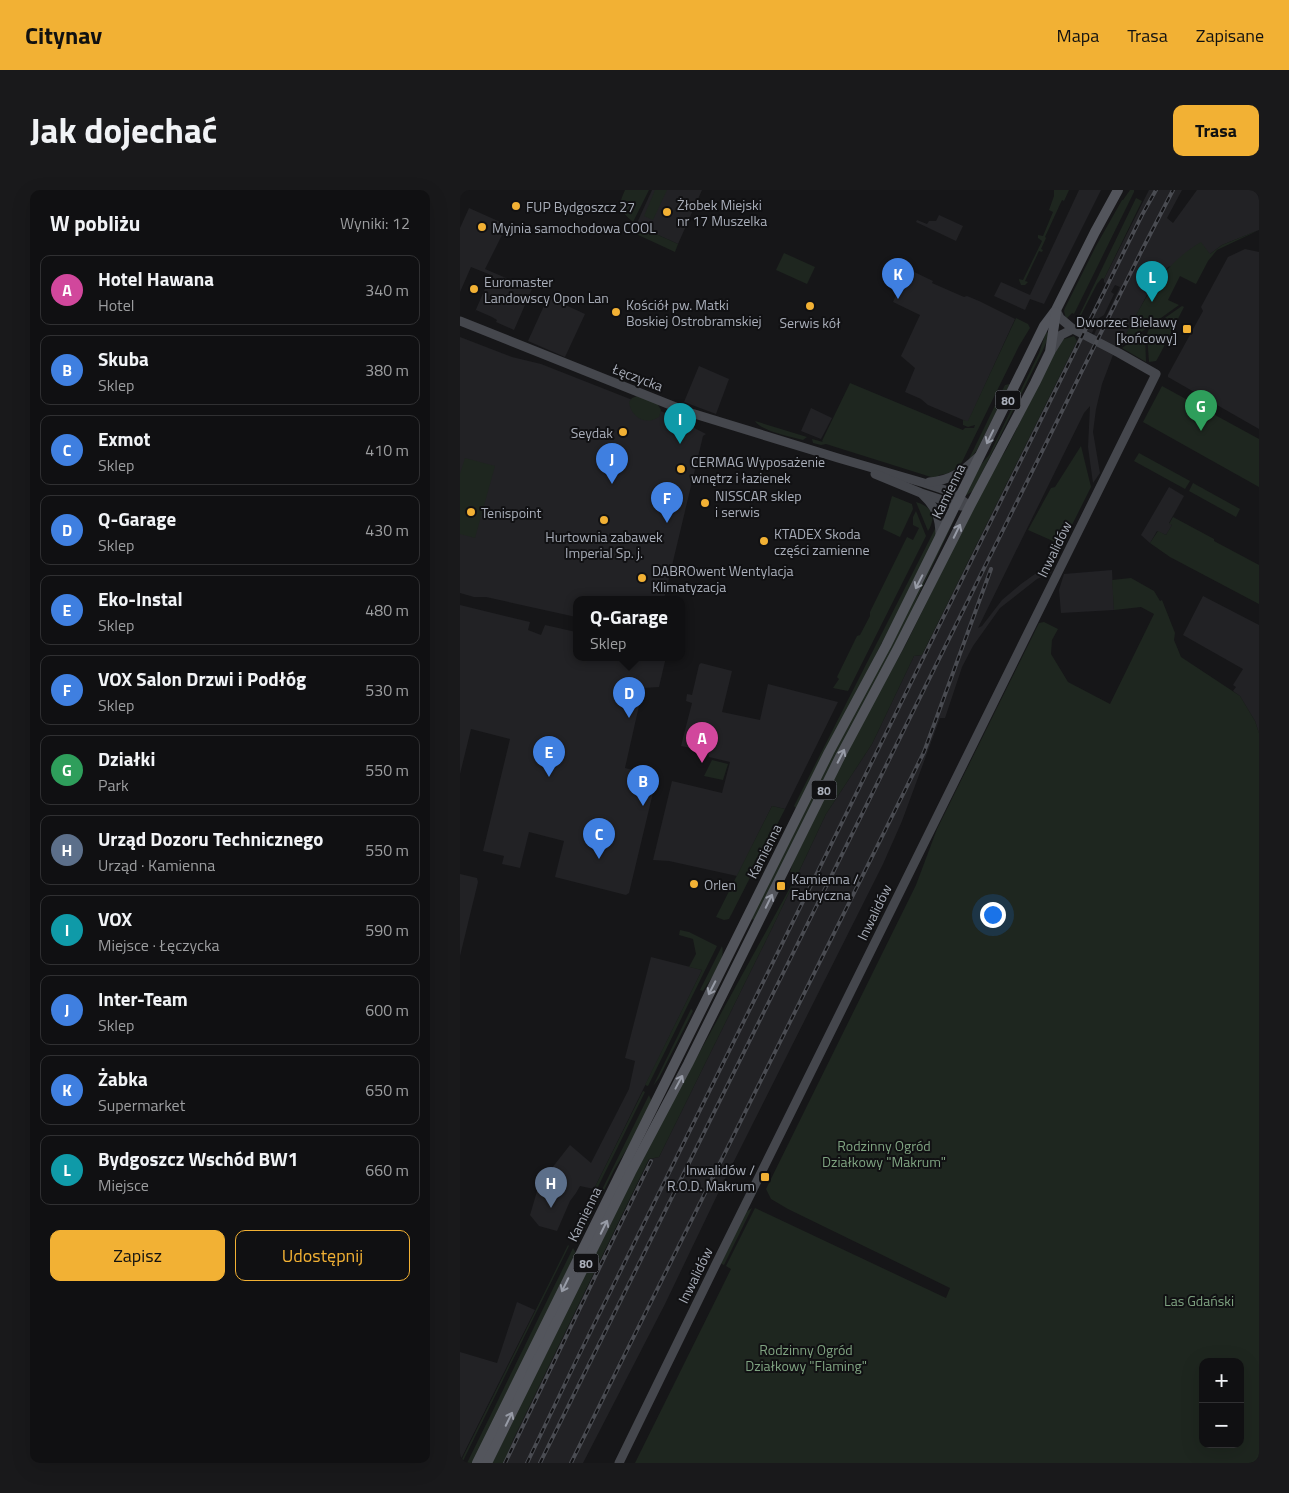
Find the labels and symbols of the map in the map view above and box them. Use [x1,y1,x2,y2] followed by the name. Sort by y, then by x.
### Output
[677,194,767,231] place label: Żłobek Miejski nr 17 Muszelka
[526,196,635,217] place label: FUP Bydgoszcz 27
[510,200,522,212] marker: FUP Bydgoszcz 27
[661,206,673,218] marker: Żłobek Miejski nr 17 Muszelka
[492,217,656,238] place label: Myjnia samochodowa COOL
[476,221,488,233] marker: Myjnia samochodowa COOL
[882,258,914,299] pin: K
[1136,261,1168,302] pin: L
[484,271,609,308] place label: Euromaster Landowscy Opon Lan
[468,283,480,295] marker: Euromaster Landowscy Opon Lan
[626,294,762,331] place label: Kościół pw. Matki Boskiej Ostrobramskiej
[804,300,816,312] marker: Serwis kół
[610,306,622,318] marker: Kościół pw. Matki Boskiej Ostrobramskiej
[1076,311,1177,348] place label: Dworzec Bielawy [końcowy]
[779,312,841,333] place label: Serwis kół
[1181,323,1193,335] marker: Dworzec Bielawy [końcowy]
[609,357,666,396] street label: Łęczycka
[996,390,1020,410] road number: 80
[1185,390,1217,431] pin: G
[664,403,696,444] pin: I
[571,422,613,443] place label: Seydak
[617,426,629,438] marker: Seydak
[985,429,994,444] one-way arrow
[596,443,628,484] pin: J
[691,451,825,488] place label: CERMAG Wyposażenie wnętrz i łazienek
[926,460,970,522] street label: Kamienna
[675,463,687,475] marker: CERMAG Wyposażenie wnętrz i łazienek
[651,482,683,523] pin: F
[715,485,802,522] place label: NISSCAR sklep i serwis
[699,497,711,509] marker: NISSCAR sklep i serwis
[481,502,542,523] place label: Tenispoint
[465,506,477,518] marker: Tenispoint
[598,514,610,526] marker: Hurtownia zabawek Imperial Sp. j.
[1031,517,1077,581] street label: Inwalidów
[774,523,870,560] place label: KTADEX Skoda części zamienne
[953,524,962,539] one-way arrow
[545,526,663,563] place label: Hurtownia zabawek Imperial Sp. j.
[758,535,770,547] marker: KTADEX Skoda części zamienne
[652,560,794,597] place label: DABROwent Wentylacja Klimatyzacja
[636,572,648,584] marker: DABROwent Wentylacja Klimatyzacja
[914,574,924,589] one-way arrow
[613,677,645,718] pin: D
[686,722,718,763] pin: A
[533,736,565,777] pin: E
[837,749,846,764] one-way arrow
[627,765,659,806] pin: B
[812,780,836,800] road number: 80
[583,818,615,859] pin: C
[741,820,787,882] street label: Kamienna
[791,868,859,905] place label: Kamienna / Fabryczna
[704,874,736,895] place label: Orlen
[688,878,700,890] marker: Orlen
[775,880,787,892] marker: Kamienna / Fabryczna
[851,880,897,944] street label: Inwalidów
[764,894,774,909] one-way arrow
[980,902,1006,928] your location
[707,980,717,995] one-way arrow
[675,1075,684,1090] one-way arrow
[822,1135,946,1172] park label: Rodzinny Ogród Działkowy "Makrum"
[667,1159,755,1196] place label: Inwalidów / R.O.D. Makrum
[535,1167,567,1208] pin: H
[759,1171,771,1183] marker: Inwalidów / R.O.D. Makrum
[562,1183,606,1245] street label: Kamienna
[600,1220,609,1235] one-way arrow
[672,1243,718,1307] street label: Inwalidów
[574,1254,598,1272] road number: 80
[560,1277,569,1292] one-way arrow
[1164,1290,1234,1311] park label: Las Gdański
[745,1339,867,1376] park label: Rodzinny Ogród Działkowy "Flaming"
[504,1412,514,1427] one-way arrow

